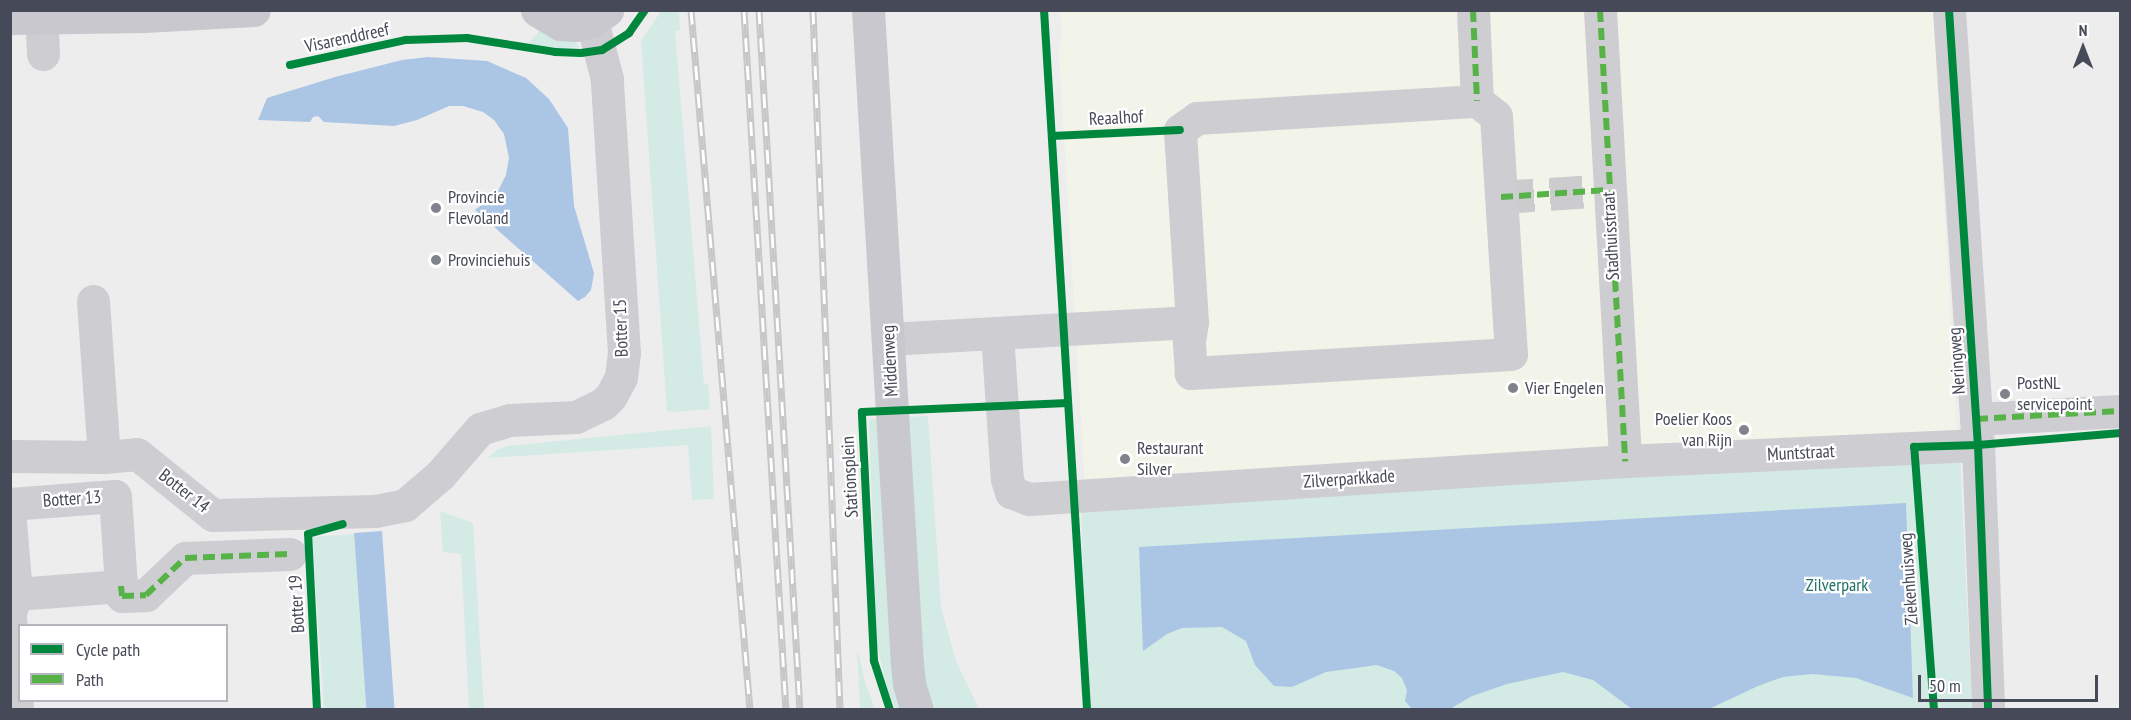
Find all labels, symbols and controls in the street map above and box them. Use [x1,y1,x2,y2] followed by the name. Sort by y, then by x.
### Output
[2053,18,2113,78] north arrow
[303,19,391,57] street label: Visarenddreef
[2079,20,2087,40] text: N
[1088,106,1144,130] street label: Reaalhof
[448,187,509,230] place label: Provincie Flevoland
[1598,191,1624,281] street label: Stadhuisstraat
[429,201,443,215] marker: Provincie Flevoland
[448,249,530,271] place label: Provinciehuis
[429,253,443,267] marker: Provinciehuis
[609,298,633,358] street label: Botter 15
[877,325,903,397] street label: Middenweg
[1944,327,1970,395] street label: Neringweg
[2017,373,2092,416] place label: PostNL servicepoint
[1525,377,1604,399] place label: Vier Engelen
[1506,381,1520,395] marker: Vier Engelen
[1998,387,2012,401] marker: PostNL servicepoint
[1655,409,1732,452] place label: Poelier Koos van Rijn
[1737,423,1751,437] marker: Poelier Koos van Rijn
[837,436,863,518] street label: Stationsplein
[1137,438,1203,480] place label: Restaurant Silver
[1767,440,1835,466] street label: Muntstraat
[1118,452,1132,466] marker: Restaurant Silver
[154,465,214,517] street label: Botter 14
[1303,465,1395,493] street label: Zilverparkkade
[42,486,102,512] street label: Botter 13
[1895,532,1923,626] street label: Ziekenhuisweg
[285,574,309,634] street label: Botter 19
[1806,574,1868,596] park label: Zilverpark
[18,624,228,702] legend
[76,638,140,661] text: Cycle path
[1921,663,2101,701] scale bar
[76,668,104,691] text: Path
[1929,674,1961,697] text: 50 m

